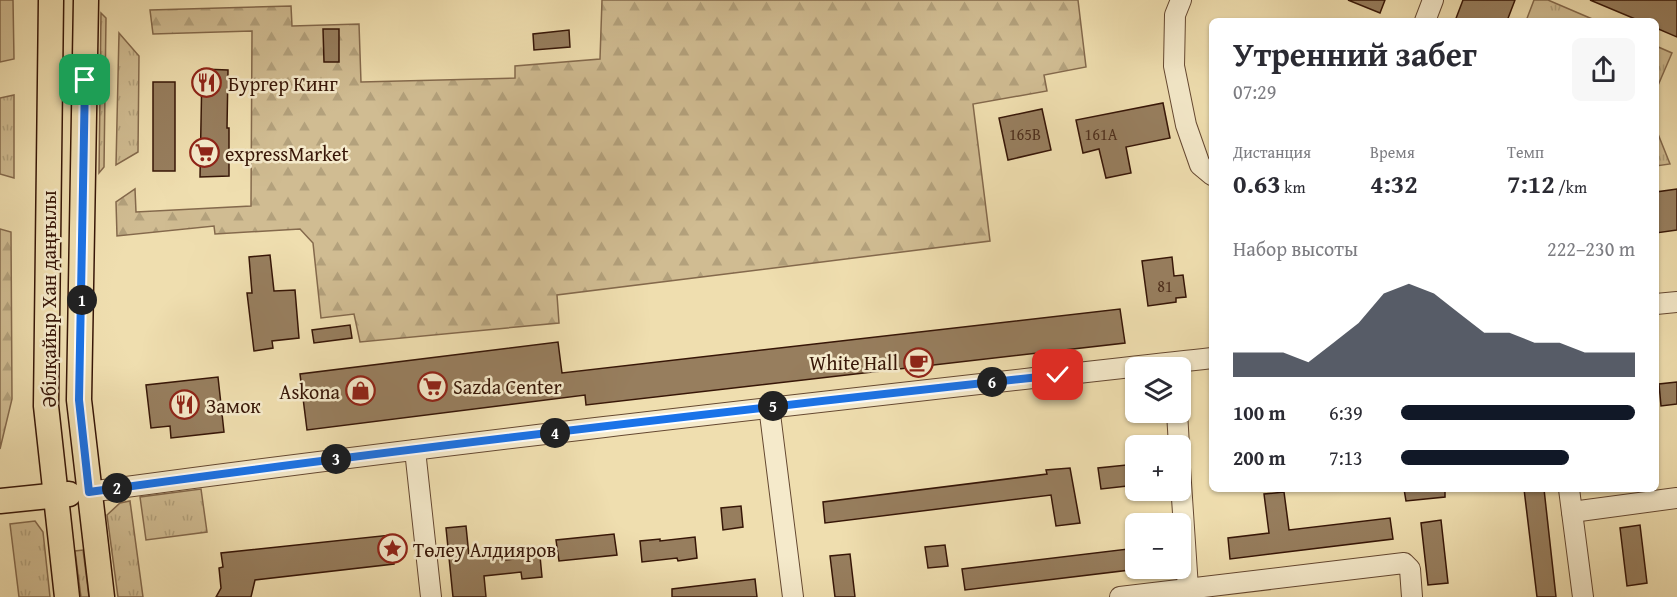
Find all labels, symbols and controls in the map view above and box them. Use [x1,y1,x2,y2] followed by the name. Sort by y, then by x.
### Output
[1233,30,1477,78] text: Утренний забег
[1572,38,1635,101] button: share
[59,54,110,105] pin
[68,63,101,96] icon: arrive
[191,67,223,99] restaurant icon: Бургер Кинг
[228,69,338,98] place label: Бургер Кинг
[1233,77,1276,106] text: 07:29
[1009,122,1041,146] house number: 165В
[1085,122,1118,146] house number: 161А
[188,137,220,169] supermarket icon: expressMarket
[225,139,349,168] place label: expressMarket
[1233,140,1311,164] text: Дистанция
[1370,140,1415,164] text: Время
[1507,140,1544,164] text: Темп
[1233,164,1281,203] text: 0.63
[1370,164,1418,203] text: 4:32
[1507,164,1555,203] text: 7:12
[1281,175,1305,199] text: km
[1555,175,1587,199] text: /km
[34,191,63,407] street label: Әбілқайыр Хан даңғылы
[1233,234,1358,263] text: Набор высоты
[1547,234,1635,263] text: 222–230 m
[1157,274,1173,298] house number: 81
[67,285,97,315] pin: 1
[78,288,86,312] text: 1
[903,346,935,378] cafe icon: White Hall
[809,348,898,377] place label: White Hall
[1032,349,1083,400] pin
[1125,357,1191,579] map controls
[1125,357,1191,423] button: layers
[1041,358,1074,391] icon: check
[977,367,1007,397] pin: 6
[416,370,448,402] supermarket icon: Sazda Center
[988,370,996,394] text: 6
[453,372,562,401] place label: Sazda Center
[345,375,377,407] shop icon: Askona
[279,377,341,406] place label: Askona
[169,389,201,421] restaurant icon: Замок
[206,391,261,420] place label: Замок
[758,391,788,421] pin: 5
[769,394,777,418] text: 5
[1233,398,1286,427] text: 100 m
[1329,398,1363,427] text: 6:39
[540,418,570,448] pin: 4
[551,421,559,445] text: 4
[1125,435,1191,501] button: +
[1233,443,1286,472] text: 200 m
[1329,443,1363,472] text: 7:13
[321,444,351,474] pin: 3
[332,447,340,471] text: 3
[102,473,132,503] pin: 2
[113,476,121,500] text: 2
[1125,513,1191,579] button: −
[376,533,408,565] place icon: Төлеу Алдияров
[413,535,556,564] place label: Төлеу Алдияров

